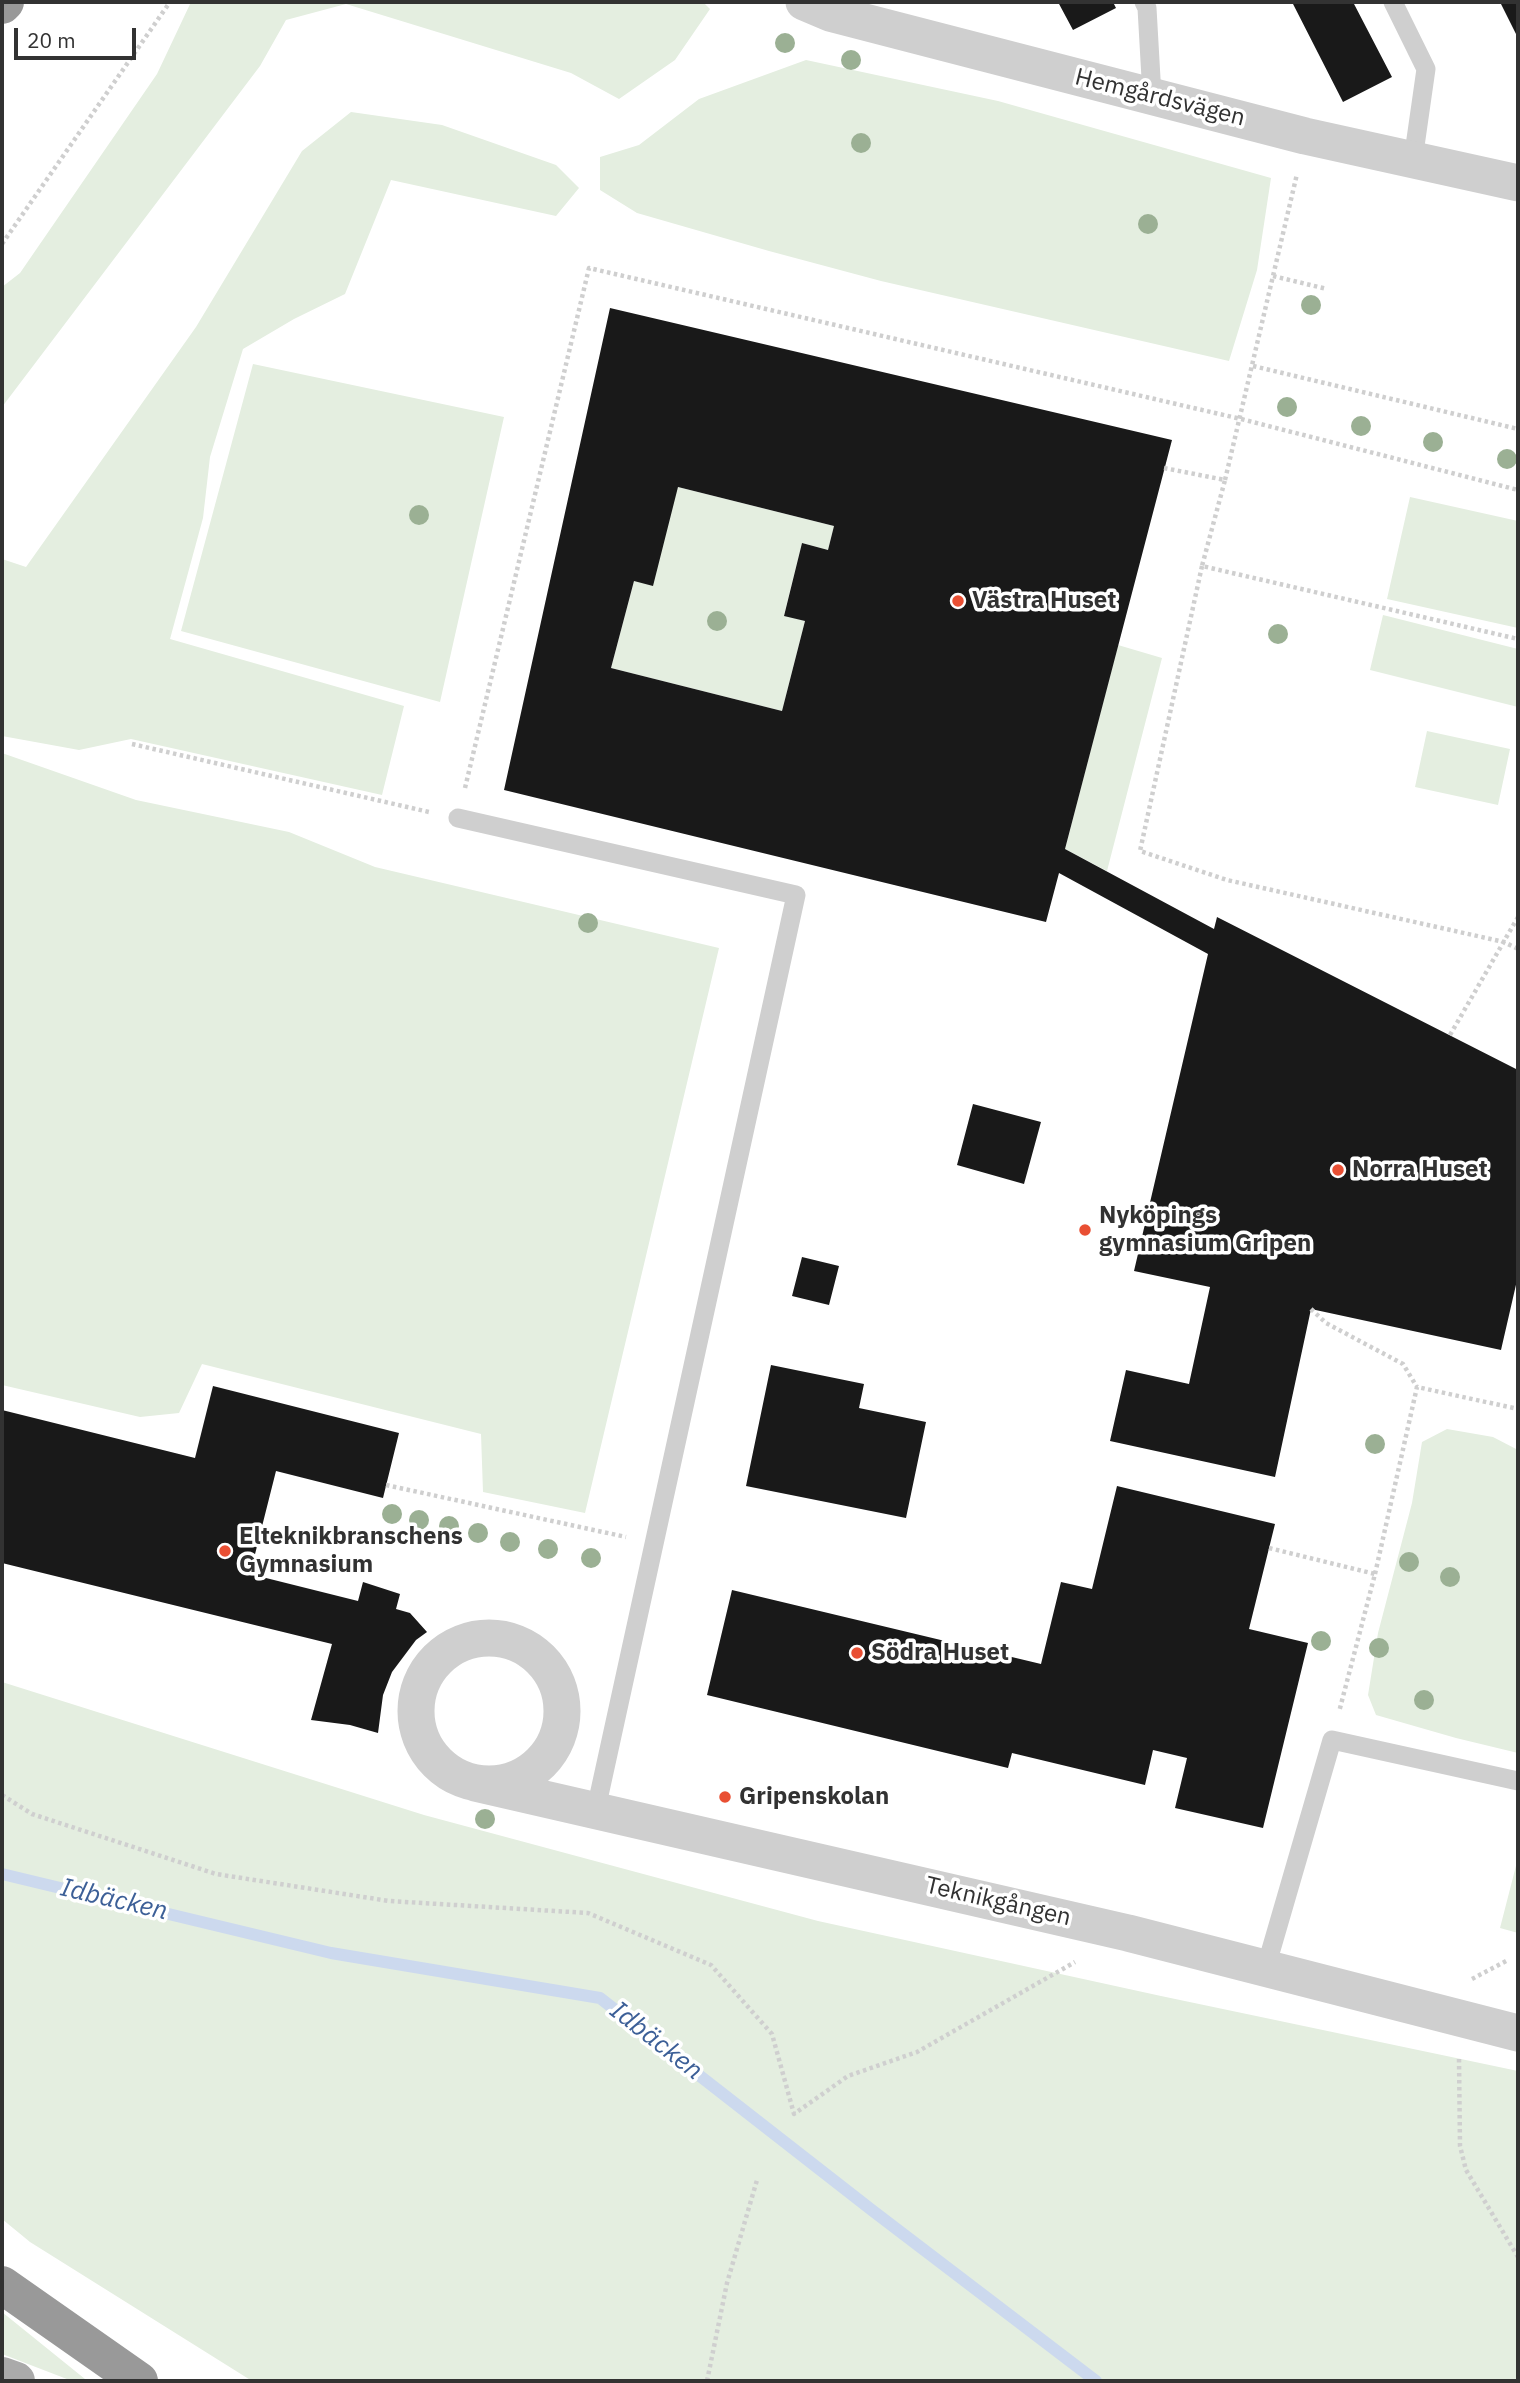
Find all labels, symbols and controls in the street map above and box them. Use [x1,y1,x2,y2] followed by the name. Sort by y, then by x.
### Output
[18,14,140,58] scale bar
[27,26,76,54] text: 20 m
[1072,63,1248,133] street label: Hemgårdsvägen
[972,587,1117,615] place label: Västra Huset
[950,593,966,609] marker: Västra Huset
[1352,1156,1488,1184] place label: Norra Huset
[1330,1162,1346,1178] marker: Norra Huset
[1099,1202,1311,1258] place label: Nyköpings gymnasium Gripen
[1077,1222,1093,1238] marker: Nyköpings gymnasium Gripen
[239,1523,463,1579] place label: Elteknikbranschens Gymnasium
[217,1543,233,1559] marker: Elteknikbranschens Gymnasium
[871,1639,1009,1667] place label: Södra Huset
[849,1645,865,1661] marker: Södra Huset
[739,1783,889,1811] place label: Gripenskolan
[717,1789,733,1805] marker: Gripenskolan
[922,1871,1074,1933] street label: Teknikgången
[57,1873,171,1927] water label: Idbäcken
[603,1995,709,2087] water label: Idbäcken

